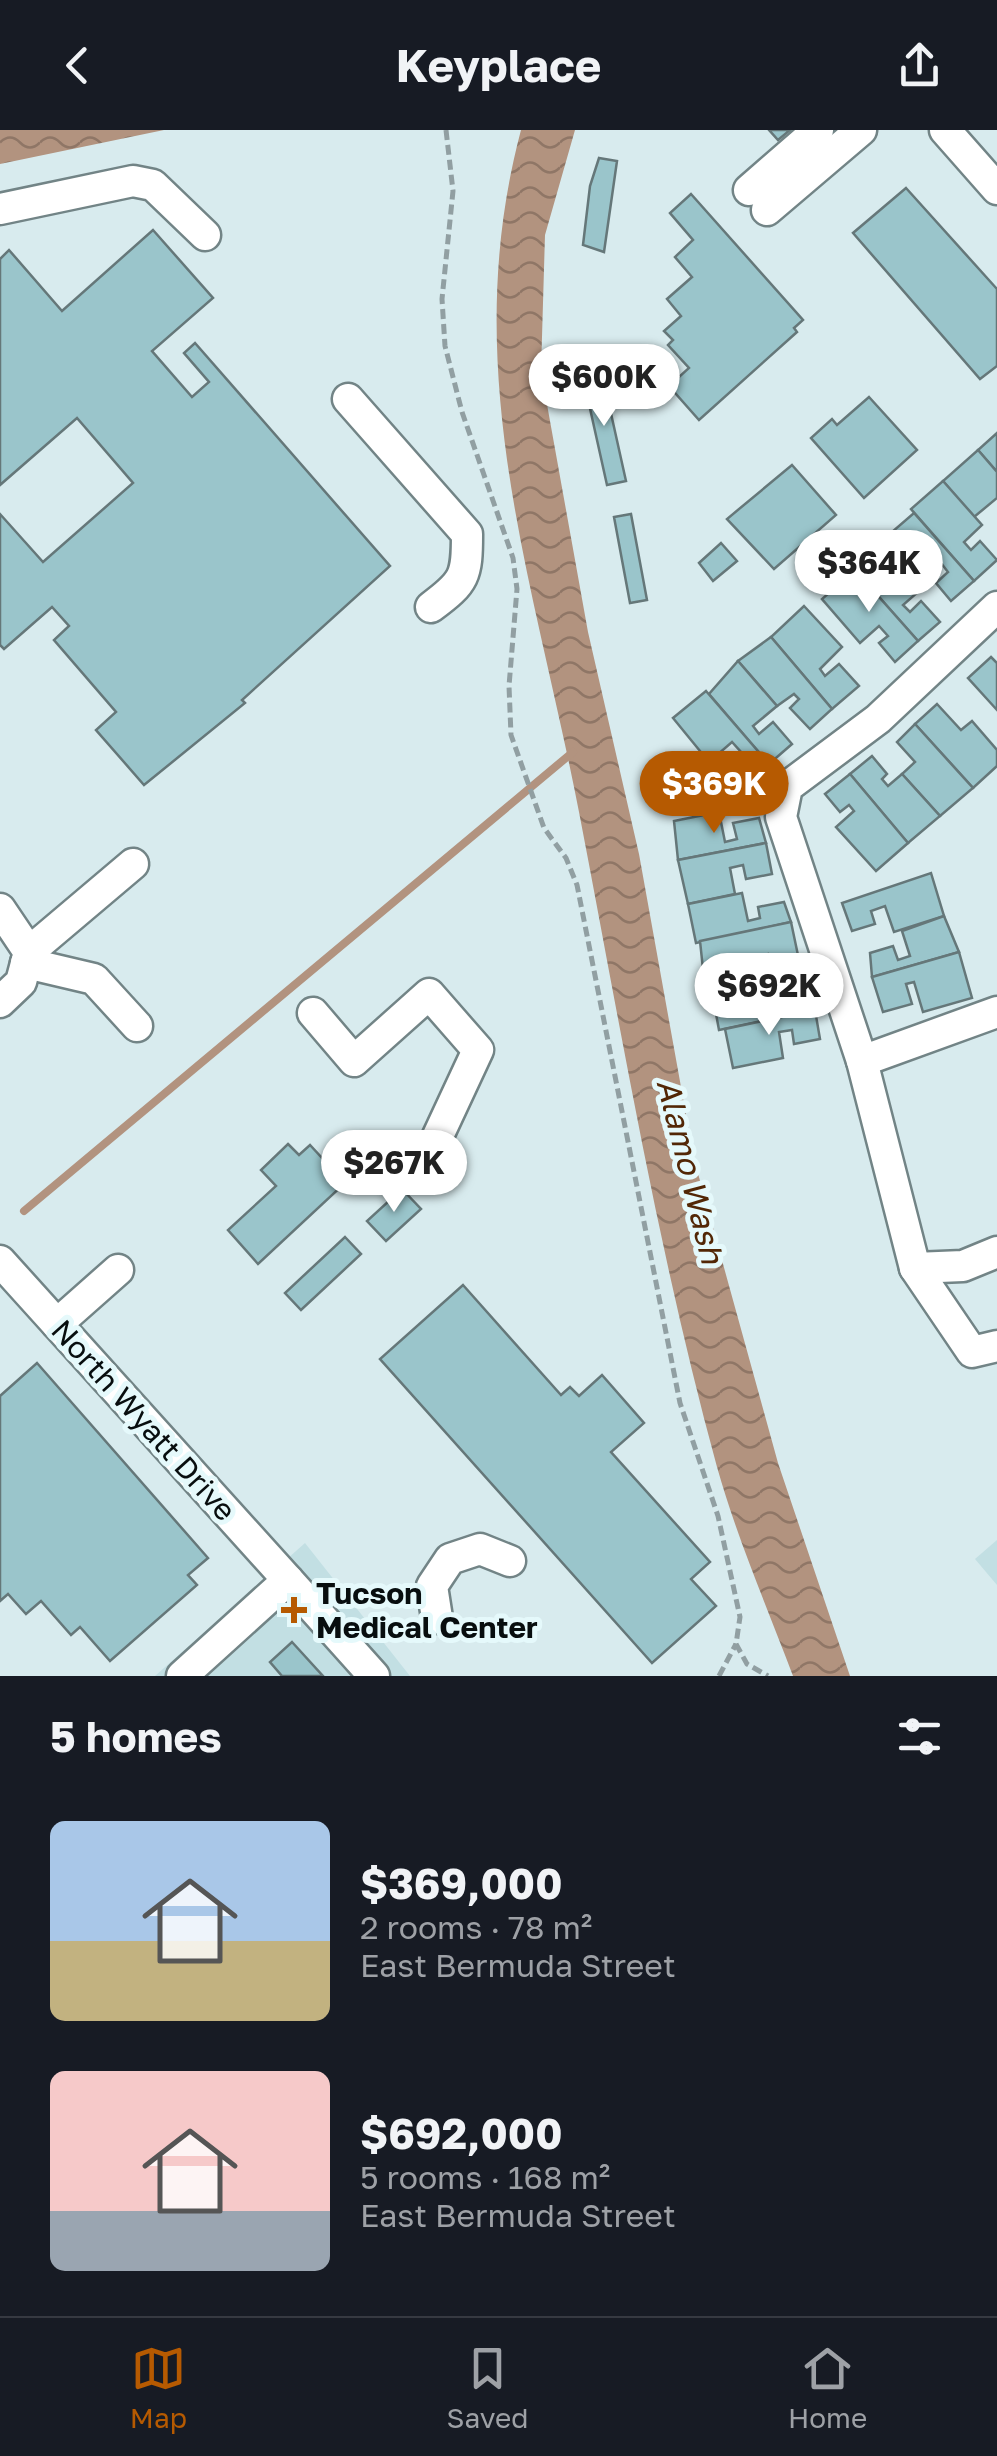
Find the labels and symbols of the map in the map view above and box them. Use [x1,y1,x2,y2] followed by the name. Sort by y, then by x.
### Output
[534,344,674,429] pin: $600K
[799,530,939,615] pin: $364K
[644,751,784,836] pin: $369K
[699,953,839,1038] pin: $692K
[650,1075,733,1268] water label: Alamo Wash
[324,1130,464,1215] pin: $267K
[44,1312,244,1528] street label: North Wyatt Drive
[316,1575,538,1645] place label: Tucson Medical Center
[281,1597,307,1623] marker: Tucson Medical Center

